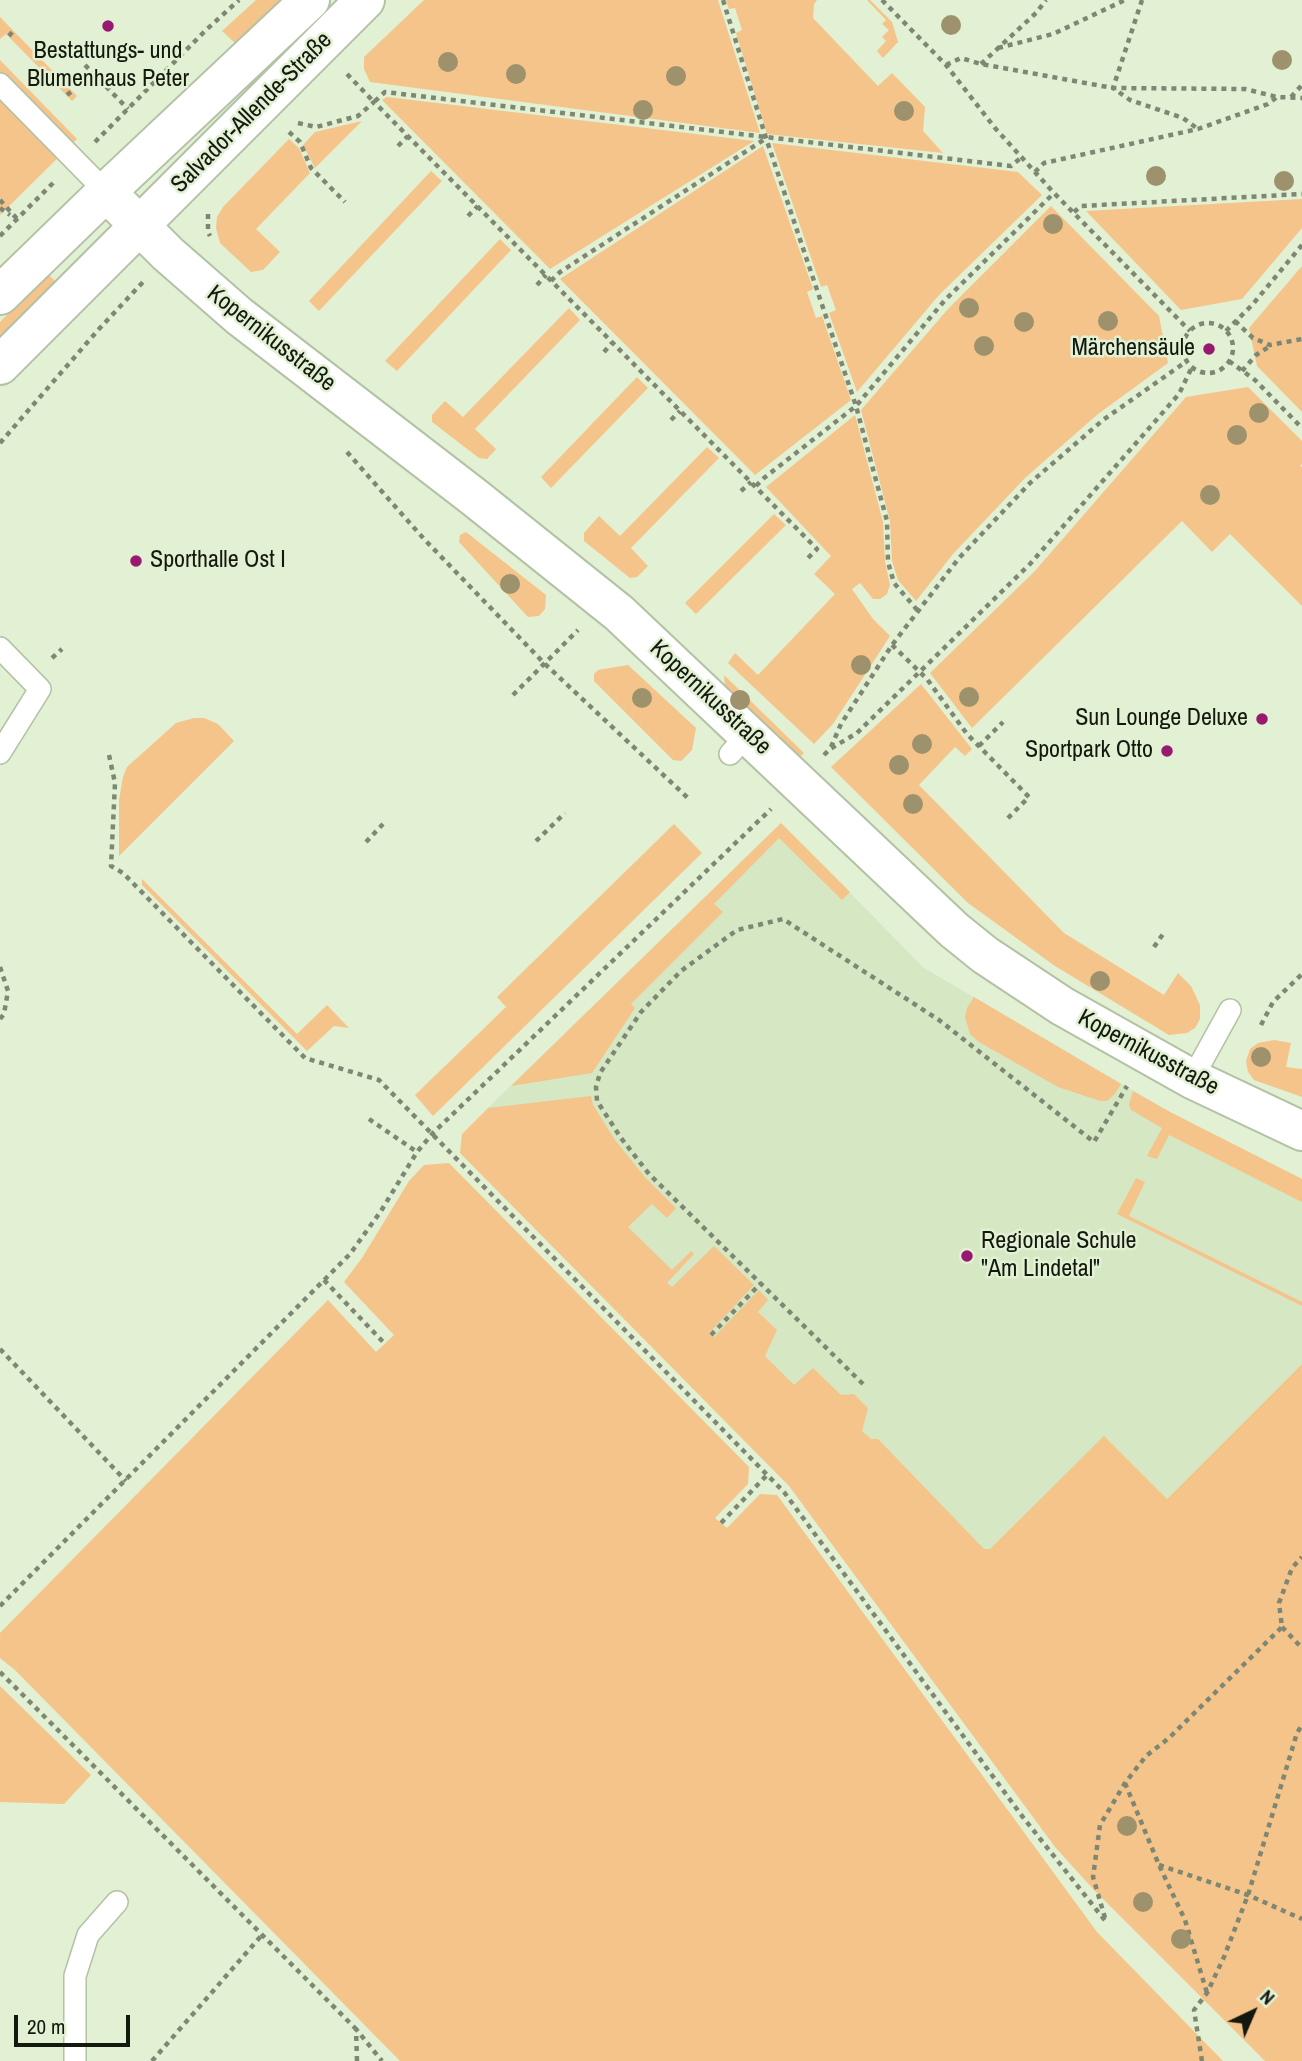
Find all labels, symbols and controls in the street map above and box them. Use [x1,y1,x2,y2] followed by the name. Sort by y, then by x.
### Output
[100,18,116,34] marker: Bestattungs- und Blumenhaus Peter
[166,27,338,199] street label: Salvador-Allende-Straße
[27,38,189,94] place label: Bestattungs- und Blumenhaus Peter
[201,280,341,398] street label: Kopernikusstraße
[1071,335,1195,363] place label: Märchensäule
[1201,341,1217,357] marker: Märchensäule
[150,547,286,575] place label: Sporthalle Ost I
[128,553,144,569] marker: Sporthalle Ost I
[643,635,777,761] street label: Kopernikusstraße
[1075,705,1248,733] place label: Sun Lounge Deluxe
[1254,711,1270,727] marker: Sun Lounge Deluxe
[1025,737,1153,765] place label: Sportpark Otto
[1159,743,1175,759] marker: Sportpark Otto
[1073,1004,1223,1102] street label: Kopernikusstraße
[981,1228,1136,1284] place label: Regionale Schule "Am Lindetal"
[959,1248,975,1264] marker: Regionale Schule "Am Lindetal"
[1218,1977,1288,2047] north arrow
[1255,1984,1281,2010] text: N
[18,2002,133,2046] scale bar
[27,2012,65,2041] text: 20 m

